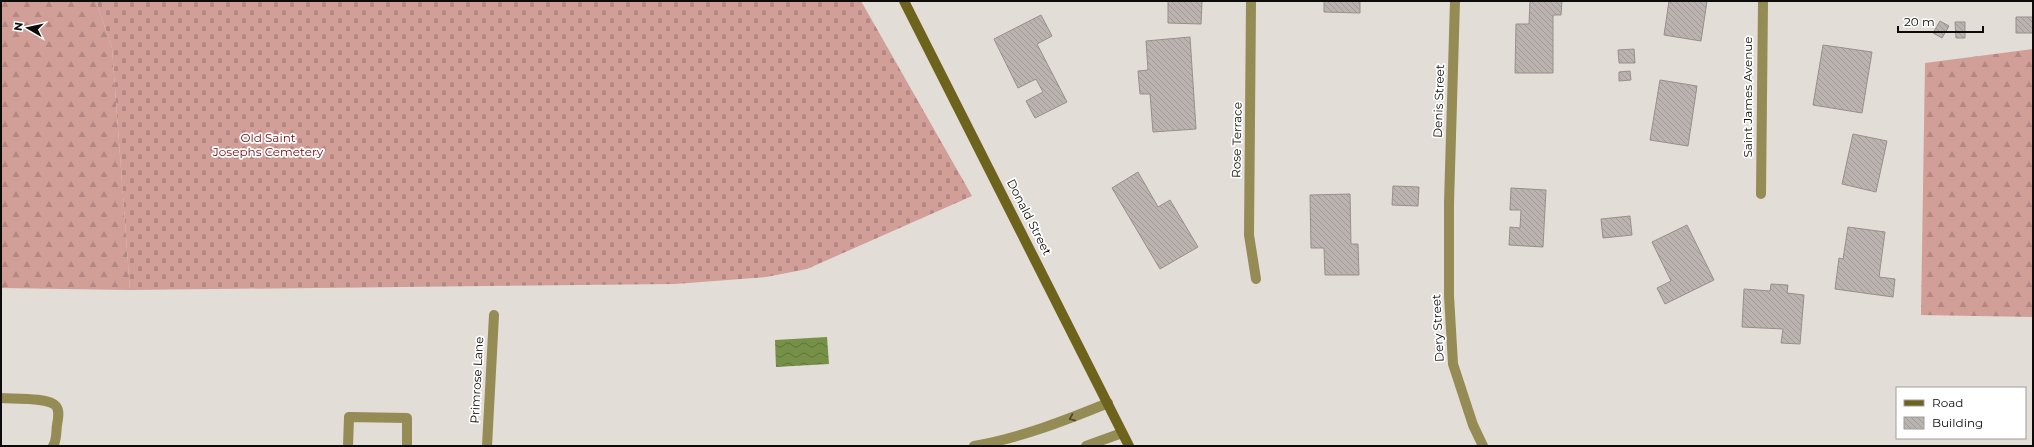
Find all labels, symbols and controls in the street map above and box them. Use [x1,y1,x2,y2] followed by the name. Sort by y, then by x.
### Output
[8,8,48,48] north arrow
[1898,8,1983,34] scale bar
[1904,14,1935,29] text: 20 m
[11,21,26,32] text: N
[1740,36,1755,158] street label: Saint James Avenue
[1430,64,1447,138] street label: Denis Street
[1228,102,1245,178] street label: Rose Terrace
[212,130,324,159] park label: Old Saint Josephs Cemetery
[1004,176,1055,257] street label: Donald Street
[1428,294,1447,362] street label: Dery Street
[467,336,486,424] street label: Primrose Lane
[1896,387,2026,439] legend
[1932,395,1963,410] text: Road
[1068,413,1075,421] one-way arrow
[1932,415,1983,430] text: Building

